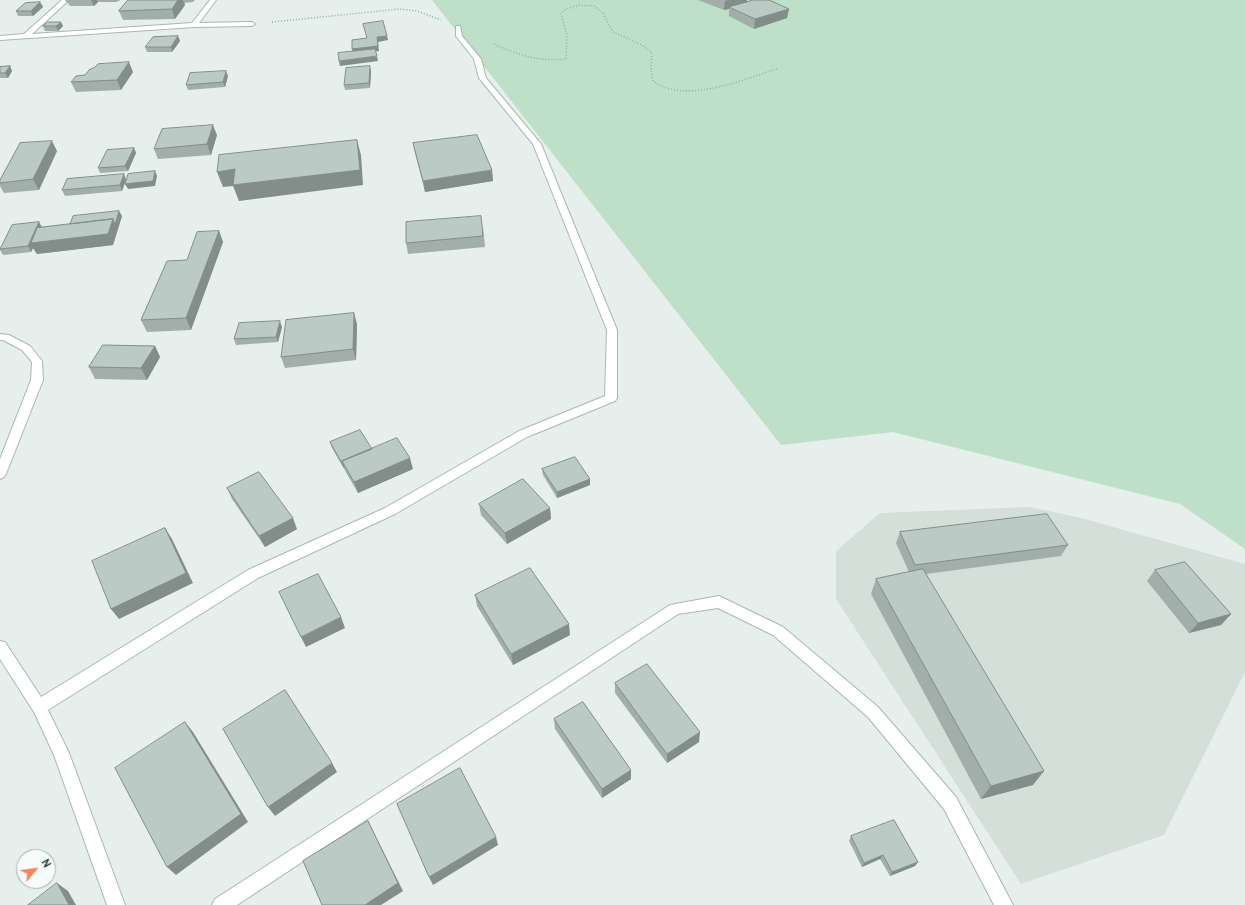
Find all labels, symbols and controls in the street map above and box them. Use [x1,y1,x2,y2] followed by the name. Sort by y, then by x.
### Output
[16,849,56,889] north arrow
[38,857,54,871] text: N

